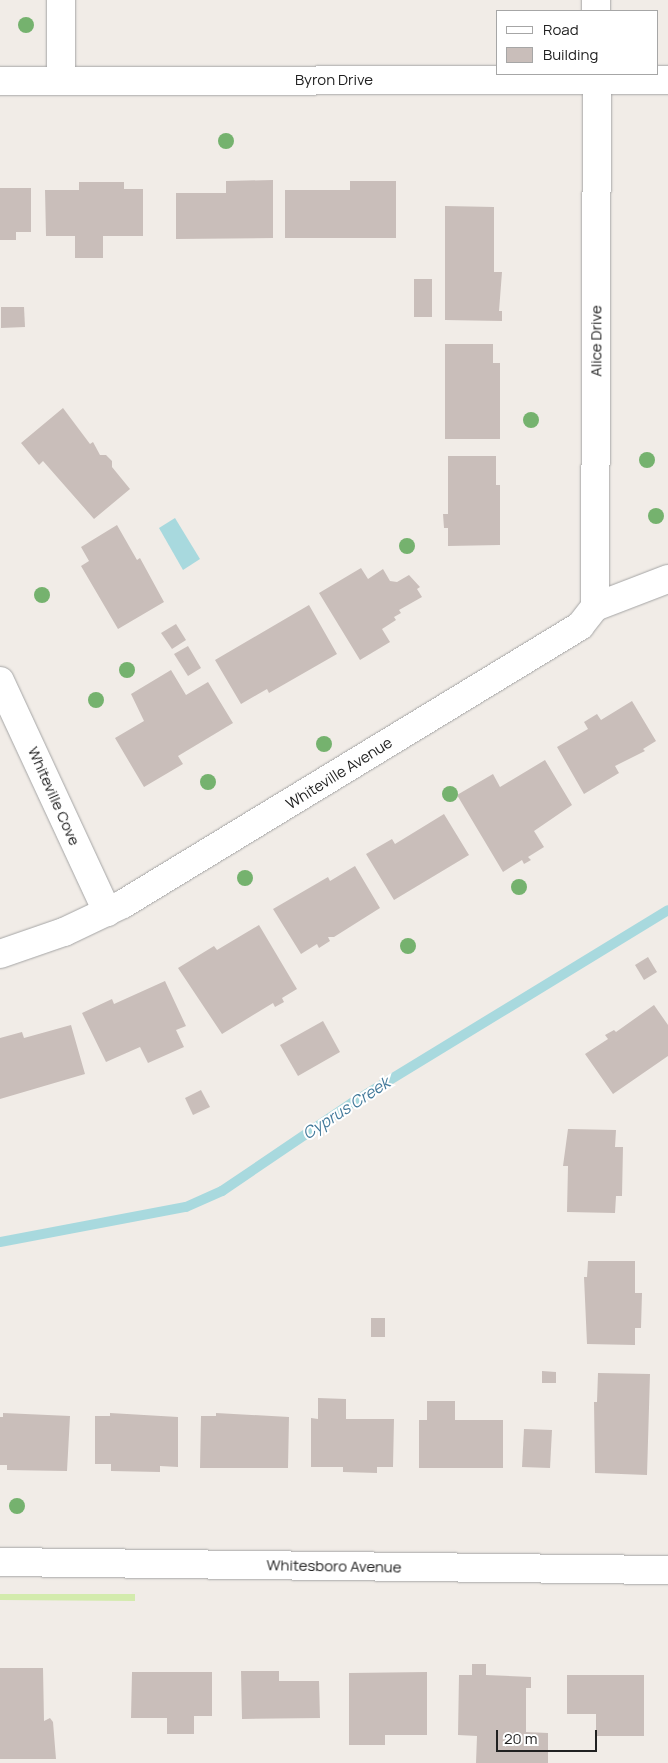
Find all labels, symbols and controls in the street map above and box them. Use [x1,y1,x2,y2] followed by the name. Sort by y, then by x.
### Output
[496,10,658,75] legend
[543,19,579,40] text: Road
[543,44,598,65] text: Building
[295,71,373,89] street label: Byron Drive
[587,305,605,377] street label: Alice Drive
[283,733,395,813] street label: Whiteville Avenue
[24,744,84,848] street label: Whiteville Cove
[299,1073,393,1143] water label: Cyprus Creek
[266,1556,402,1576] street label: Whitesboro Avenue
[498,1720,599,1752] scale bar
[504,1728,537,1749] text: 20 m

